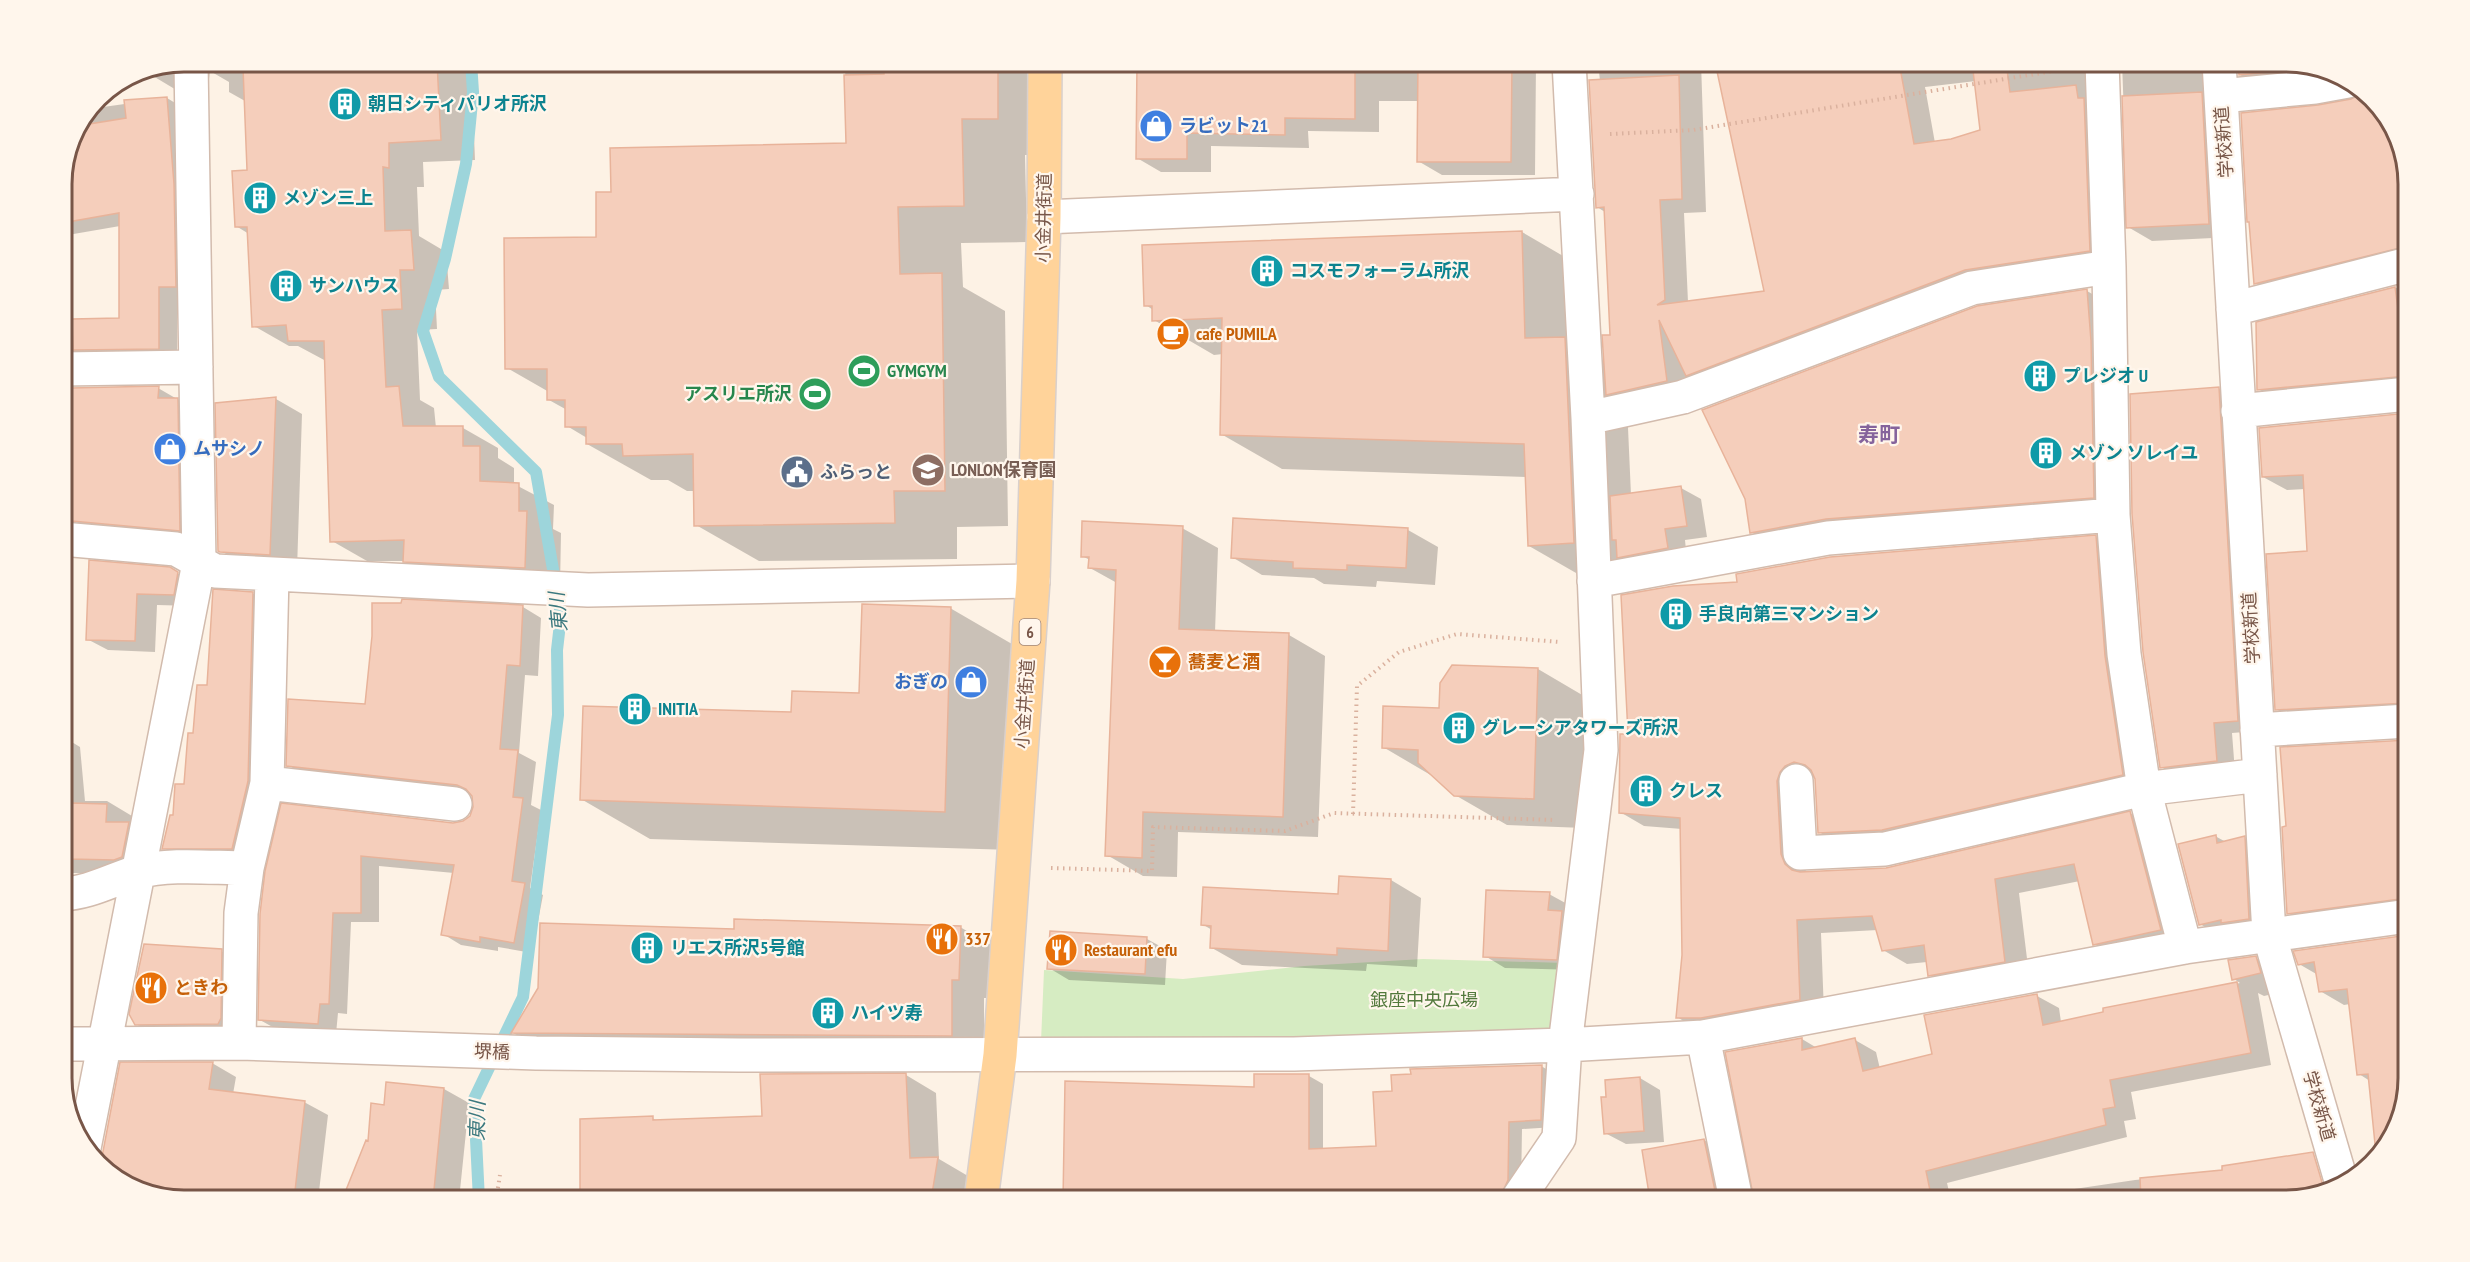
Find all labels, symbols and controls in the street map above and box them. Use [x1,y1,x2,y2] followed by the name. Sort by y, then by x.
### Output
[327,86,363,122] building icon: 朝日シティパリオ所沢
[368,92,547,115] place label: 朝日シティパリオ所沢
[2210,105,2237,179] street label: 学校新道
[1138,108,1174,144] shop icon: ラビット21
[1179,114,1268,137] place label: ラビット21
[1031,173,1056,263] street label: 小金井街道
[242,180,278,216] building icon: メゾン三上
[283,186,373,209] place label: メゾン三上
[1249,253,1285,289] building icon: コスモフォーラム所沢
[1290,259,1469,282] place label: コスモフォーラム所沢
[268,268,304,304] building icon: サンハウス
[309,274,399,297] place label: サンハウス
[1155,316,1191,352] cafe icon: cafe PUMILA
[1196,322,1278,345] place label: cafe PUMILA
[846,353,882,389] sports icon: GYMGYM
[2022,358,2058,394] building icon: プレジオ U
[887,359,947,382] place label: GYMGYM
[2063,364,2148,387] place label: プレジオ U
[797,376,833,412] sports icon: アスリエ所沢
[684,382,792,405] place label: アスリエ所沢
[1858,421,1900,448] district label: 寿町
[152,431,188,467] shop icon: ムサシノ
[2028,435,2064,471] building icon: メゾン ソレイユ
[193,437,265,460] place label: ムサシノ
[2069,441,2198,464] place label: メゾン ソレイユ
[910,452,946,488] school or university icon: LONLON保育園
[779,454,815,490] public building icon: ふらっと
[951,458,1057,481] place label: LONLON保育園
[820,460,892,483] place label: ふらっと
[543,589,573,633] water label: 東川
[2237,591,2264,665] street label: 学校新道
[1658,596,1694,632] building icon: 手良向第三マンション
[1699,602,1879,625] place label: 手良向第三マンション
[1020,619,1040,645] road number: 6
[1147,644,1183,680] bar icon: 蕎麦と酒
[1188,650,1260,673] place label: 蕎麦と酒
[1010,658,1039,750] street label: 小金井街道
[953,664,989,700] shop icon: おぎの
[894,670,948,693] place label: おぎの
[617,691,653,727] building icon: INITIA
[658,697,699,720] place label: INITIA
[1441,710,1477,746] building icon: グレーシアタワーズ所沢
[1482,716,1679,739] place label: グレーシアタワーズ所沢
[1628,773,1664,809] building icon: クレス
[1669,779,1723,802] place label: クレス
[924,921,960,957] restaurant icon: 337
[965,927,991,950] place label: 337
[629,930,665,966] building icon: リエス所沢5号館
[1043,932,1079,968] restaurant icon: Restaurant efu
[670,936,805,959] place label: リエス所沢5号館
[1084,938,1177,961] place label: Restaurant efu
[133,970,169,1006] restaurant icon: ときわ
[174,976,228,999] place label: ときわ
[1370,988,1478,1011] park label: 銀座中央広場
[810,995,846,1031] building icon: ハイツ寿
[851,1001,923,1024] place label: ハイツ寿
[474,1039,510,1064] street label: 堺橋
[2299,1068,2340,1144] street label: 学校新道
[464,1099,490,1141] water label: 東川

